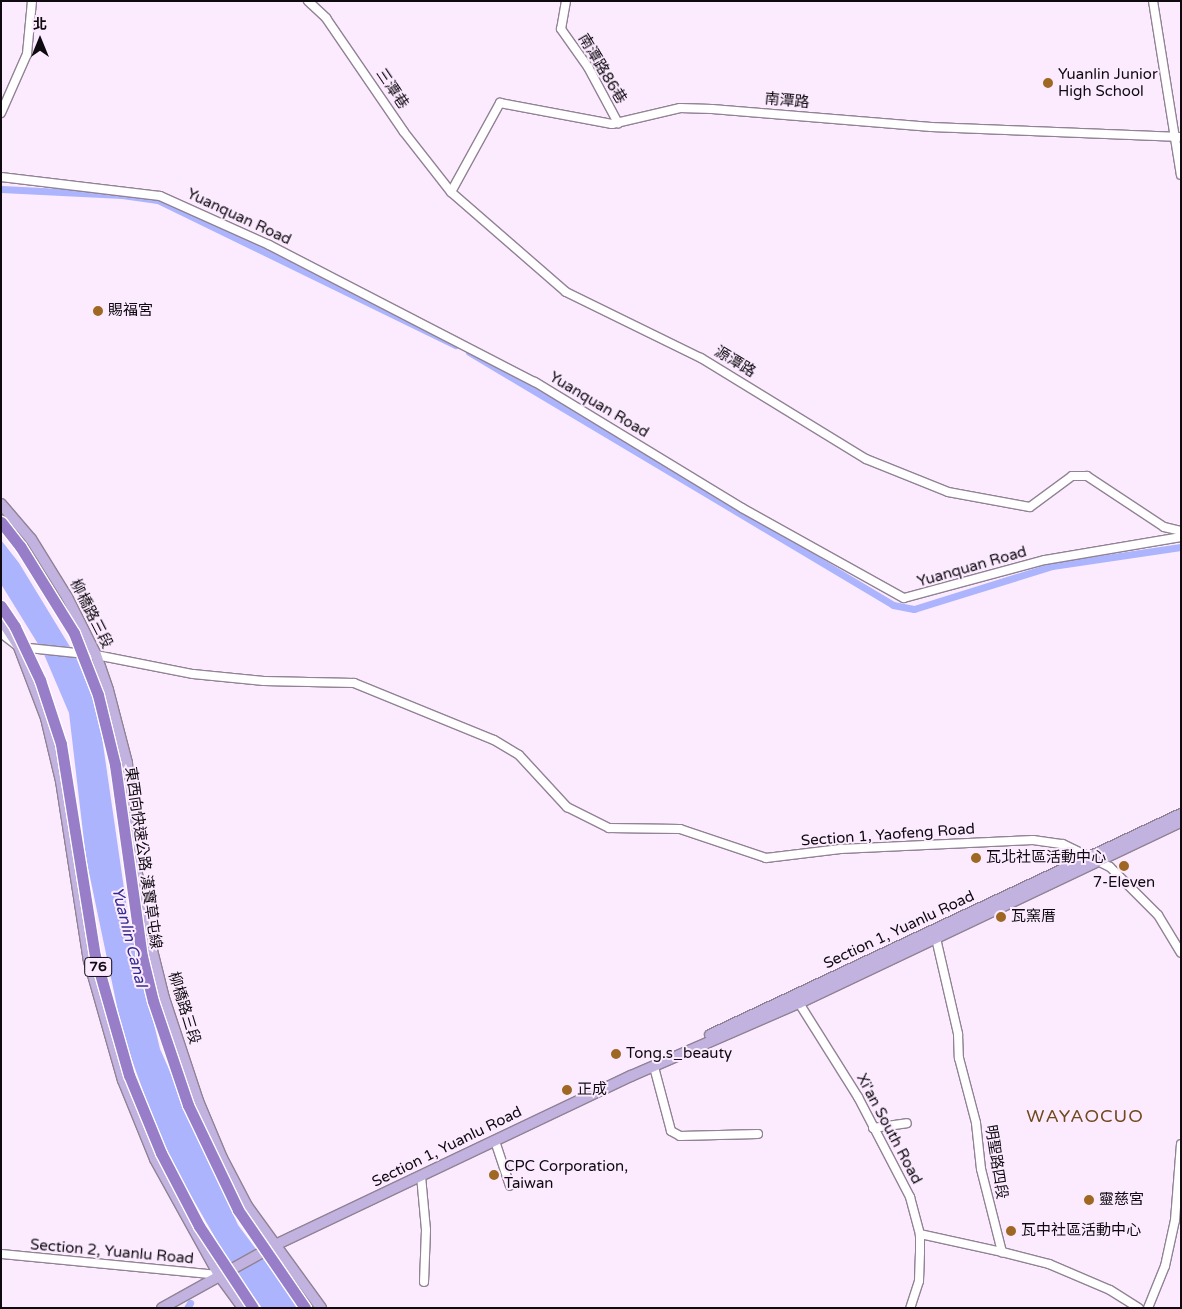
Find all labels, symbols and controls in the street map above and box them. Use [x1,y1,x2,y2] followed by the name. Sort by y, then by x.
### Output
[15,15,65,65] north arrow
[33,16,47,33] text: 北
[574,31,630,107] street label: 南潭路86巷
[372,65,412,113] street label: 三潭巷
[1058,65,1158,100] place label: Yuanlin Junior High School
[1042,77,1054,89] marker: Yuanlin Junior High School
[764,90,810,112] street label: 南潭路
[184,185,294,249] street label: Yuanquan Road
[108,302,153,320] place label: 賜福宮
[92,305,104,317] marker: 賜福宮
[711,343,759,381] street label: 源潭路
[546,368,652,442] street label: Yuanquan Road
[915,543,1029,591] street label: Yuanquan Road
[66,577,116,651] street label: 柳橋路三段
[121,766,165,950] street label: 東西向快速公路 漢寶草屯線
[800,820,976,850] street label: Section 1, Yaofeng Road
[986,849,1106,867] place label: 瓦北社區活動中心
[970,852,982,864] marker: 瓦北社區活動中心
[1118,860,1130,872] marker: 7-Eleven
[1093,874,1155,892] place label: 7-Eleven
[107,885,151,989] water label: Yuanlin Canal
[821,887,977,973] street label: Section 1, Yuanlu Road
[1011,908,1056,926] place label: 瓦窯厝
[995,911,1007,923] marker: 瓦窯厝
[83,956,113,979] road number: 76
[164,970,204,1046] street label: 柳橋路三段
[626,1045,732,1063] place label: Tong.s_beauty
[610,1048,622,1060] marker: Tong.s_beauty
[852,1071,926,1187] street label: Xi'an South Road
[577,1081,607,1099] place label: 正成
[561,1084,573,1096] marker: 正成
[369,1103,525,1191] street label: Section 1, Yuanlu Road
[1025,1105,1145,1127] district label: WAYAOCUO
[981,1124,1011,1200] street label: 明聖路四段
[504,1157,628,1192] place label: CPC Corporation, Taiwan
[488,1169,500,1181] marker: CPC Corporation, Taiwan
[1099,1191,1144,1209] place label: 靈慈宮
[1083,1194,1095,1206] marker: 靈慈宮
[1021,1222,1141,1240] place label: 瓦中社區活動中心
[1005,1225,1017,1237] marker: 瓦中社區活動中心
[29,1236,195,1268] street label: Section 2, Yuanlu Road

